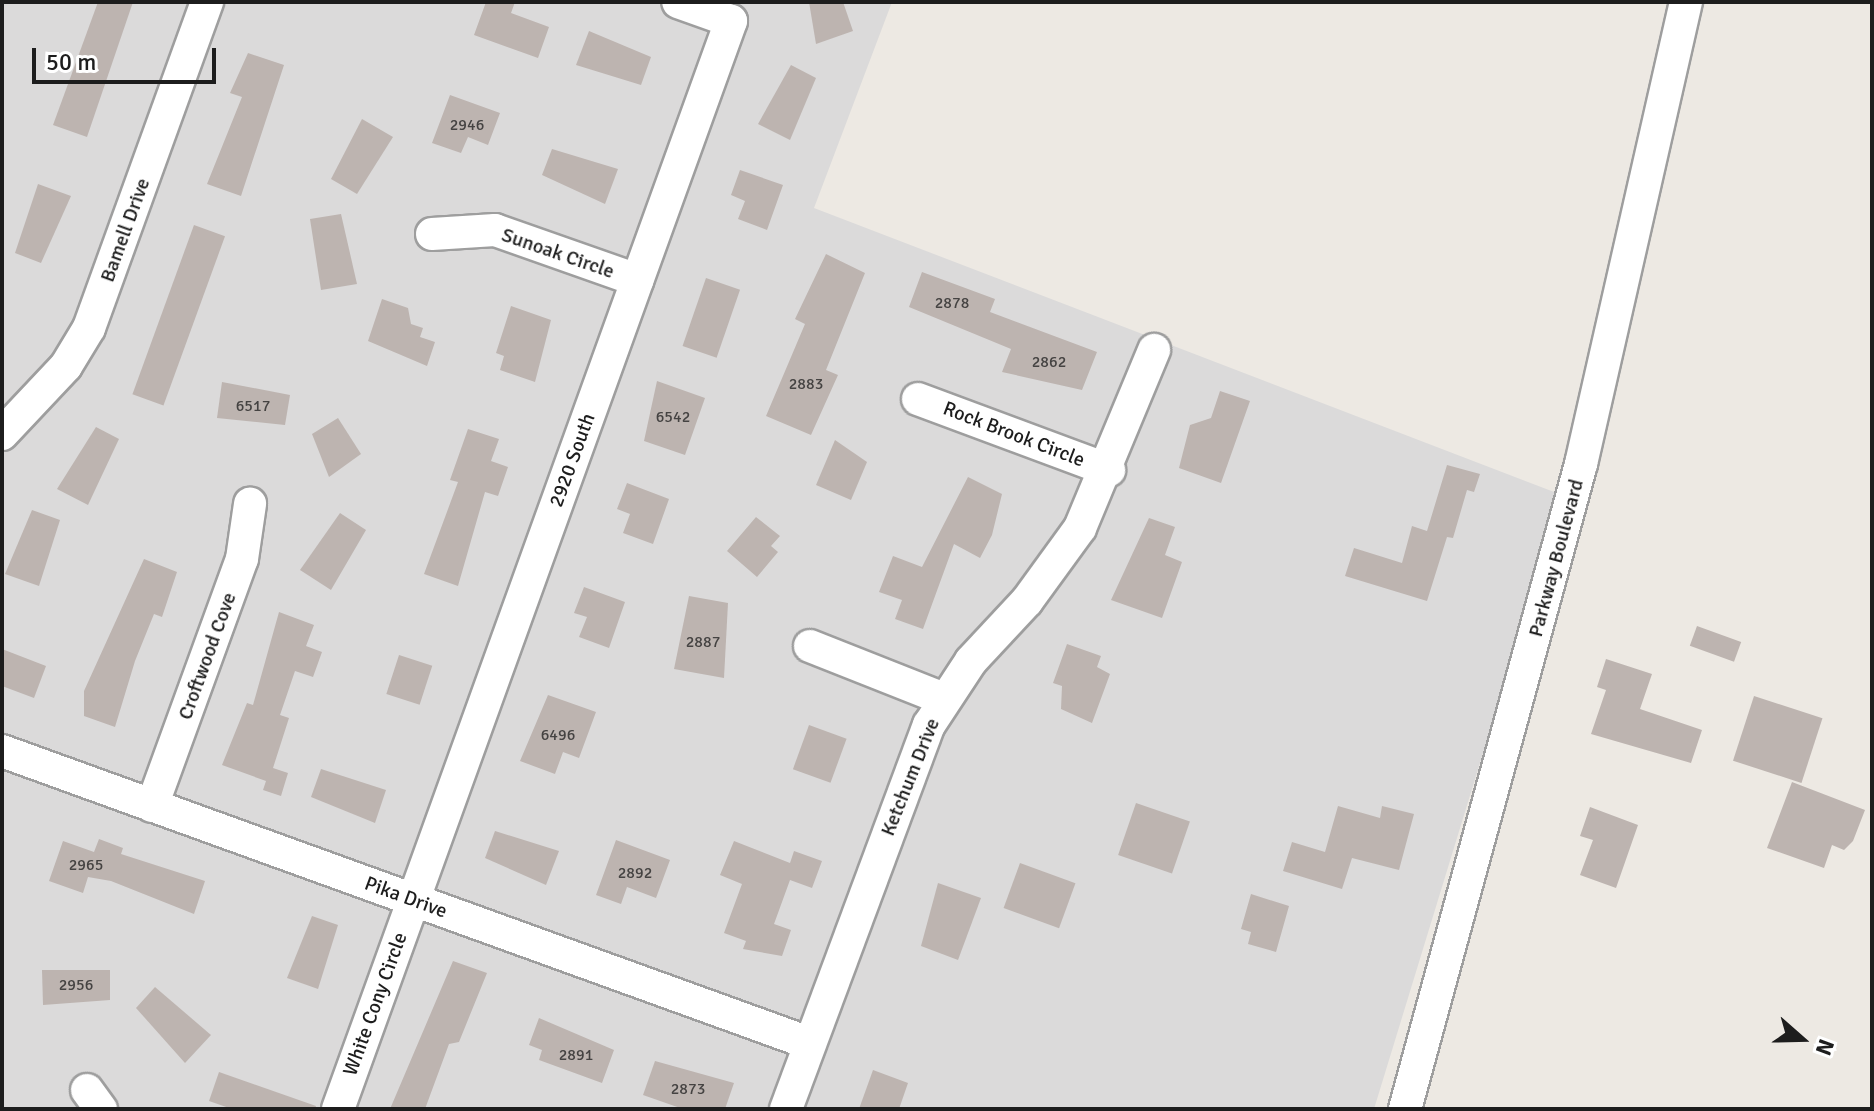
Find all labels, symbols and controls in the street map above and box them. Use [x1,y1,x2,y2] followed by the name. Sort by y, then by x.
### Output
[36,32,220,82] scale bar
[46,47,96,77] text: 50 m
[450,115,484,135] house number: 2946
[95,175,155,285] street label: Bamell Drive
[499,223,617,283] street label: Sunoak Circle
[935,293,969,313] house number: 2878
[1032,352,1066,372] house number: 2862
[789,374,823,394] house number: 2883
[236,396,270,416] house number: 6517
[940,396,1088,472] street label: Rock Brook Circle
[656,407,690,427] house number: 6542
[544,410,600,510] street label: 2920 South
[1523,477,1589,639] street label: Parkway Boulevard
[173,589,241,723] street label: Croftwood Cove
[686,632,720,652] house number: 2887
[876,715,944,839] street label: Ketchum Drive
[541,725,575,745] house number: 6496
[69,855,103,875] house number: 2965
[618,863,652,883] house number: 2892
[361,871,451,923] street label: Pika Drive
[338,929,412,1079] street label: White Cony Circle
[59,975,93,995] house number: 2956
[1762,999,1842,1079] north arrow
[1810,1036,1840,1059] text: N
[559,1045,593,1065] house number: 2891
[671,1079,705,1099] house number: 2873

